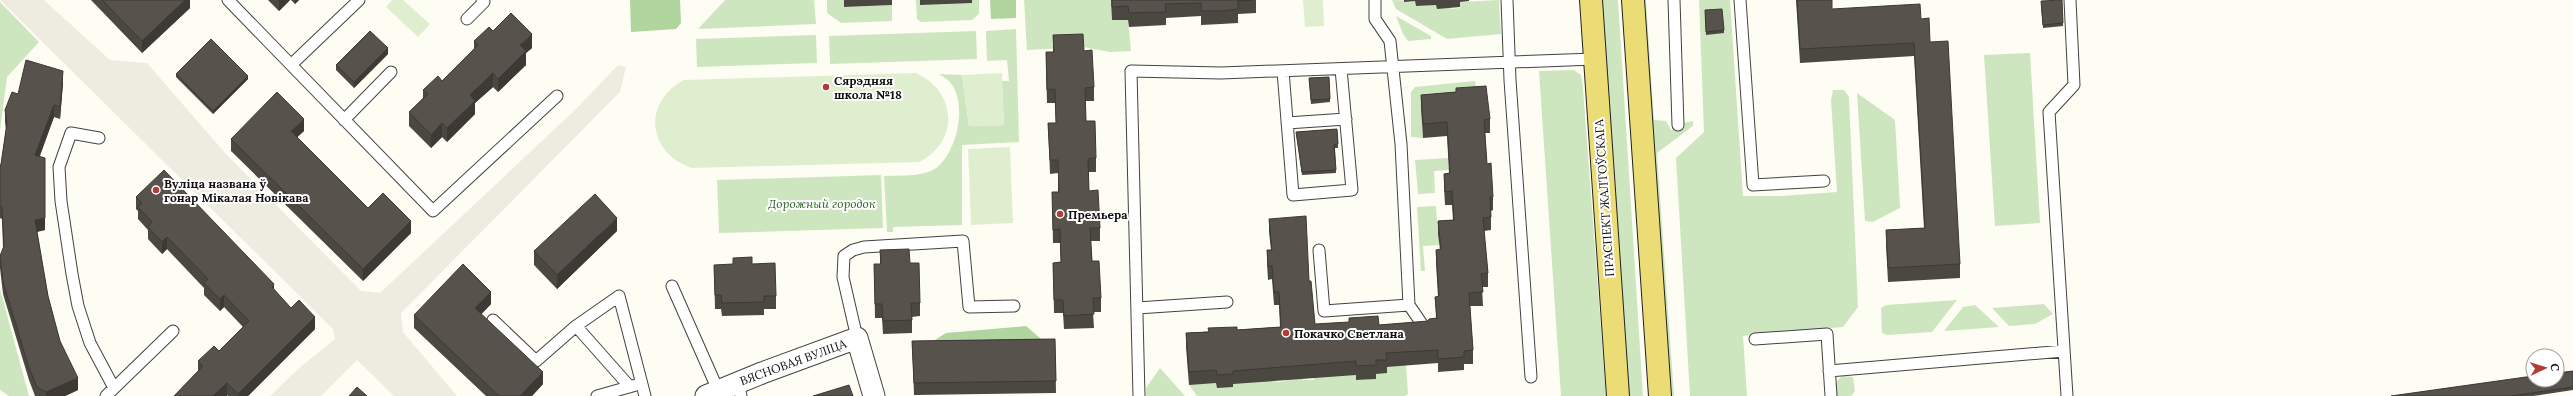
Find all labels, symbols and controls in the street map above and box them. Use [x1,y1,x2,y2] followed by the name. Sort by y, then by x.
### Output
[834,73,902,102] place label: Сярэдняя школа №18
[821,82,831,92] marker: Сярэдняя школа №18
[1591,118,1617,277] street label: ПРАСПЕКТ ЖАЛТОЎСКАГА
[164,176,309,205] place label: Вуліца названа ў гонар Мікалая Новікава
[151,185,161,195] marker: Вуліца названа ў гонар Мікалая Новікава
[767,196,876,211] park label: Дорожный городок
[1068,207,1128,222] place label: Премьера
[1055,209,1065,219] marker: Премьера
[1294,326,1405,341] place label: Покачко Светлана
[1281,328,1291,338] marker: Покачко Светлана
[738,336,849,388] street label: ВЯСНОВАЯ ВУЛІЦА
[2525,348,2565,388] north arrow
[2548,363,2562,372] text: С

